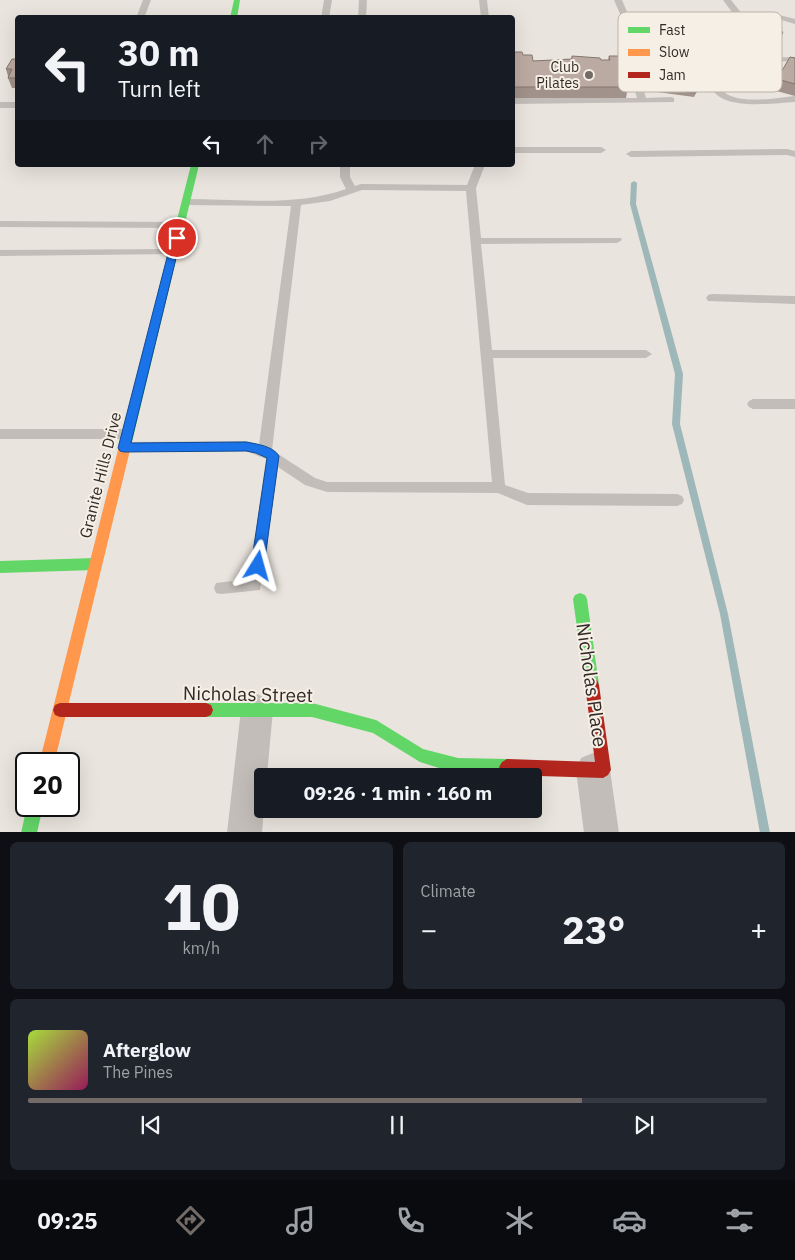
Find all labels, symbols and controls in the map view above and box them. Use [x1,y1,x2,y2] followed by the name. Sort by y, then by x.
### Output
[618,12,782,92] legend
[659,21,685,39] text: Fast
[118,30,200,76] text: 30 m
[35,35,100,100] icon: left
[659,43,690,61] text: Slow
[536,58,579,92] place label: Club Pilates
[659,66,686,84] text: Jam
[583,69,595,81] marker: Club Pilates
[118,74,201,103] text: Turn left
[198,130,226,158] icon: left
[251,130,279,158] icon: ahead
[304,130,332,158] icon: right
[156,217,198,259] pin
[163,224,191,252] icon: arrive
[75,410,125,540] street label: Granite Hills Drive
[231,539,283,591] position arrow
[571,621,613,749] street label: Nicholas Place
[183,681,313,707] street label: Nicholas Street
[15,752,80,817] speed limit sign: 20
[304,781,492,805] text: 09:26 · 1 min · 160 m
[162,863,240,948] text: 10
[421,881,476,901] text: Climate
[562,905,625,954] text: 23°
[421,911,437,948] text: −
[750,911,767,948] text: +
[182,938,220,958] text: km/h
[103,1038,191,1062] text: Afterglow
[103,1062,173,1082] text: The Pines
[137,1111,165,1139] icon: previous
[383,1111,411,1139] icon: pause
[630,1111,658,1139] icon: next
[173,1203,208,1238] icon: directions
[283,1203,318,1238] icon: music
[393,1203,428,1238] icon: phone
[502,1203,537,1238] icon: climate
[612,1203,647,1238] icon: car
[722,1203,757,1238] icon: filters
[37,1206,98,1235] text: 09:25

